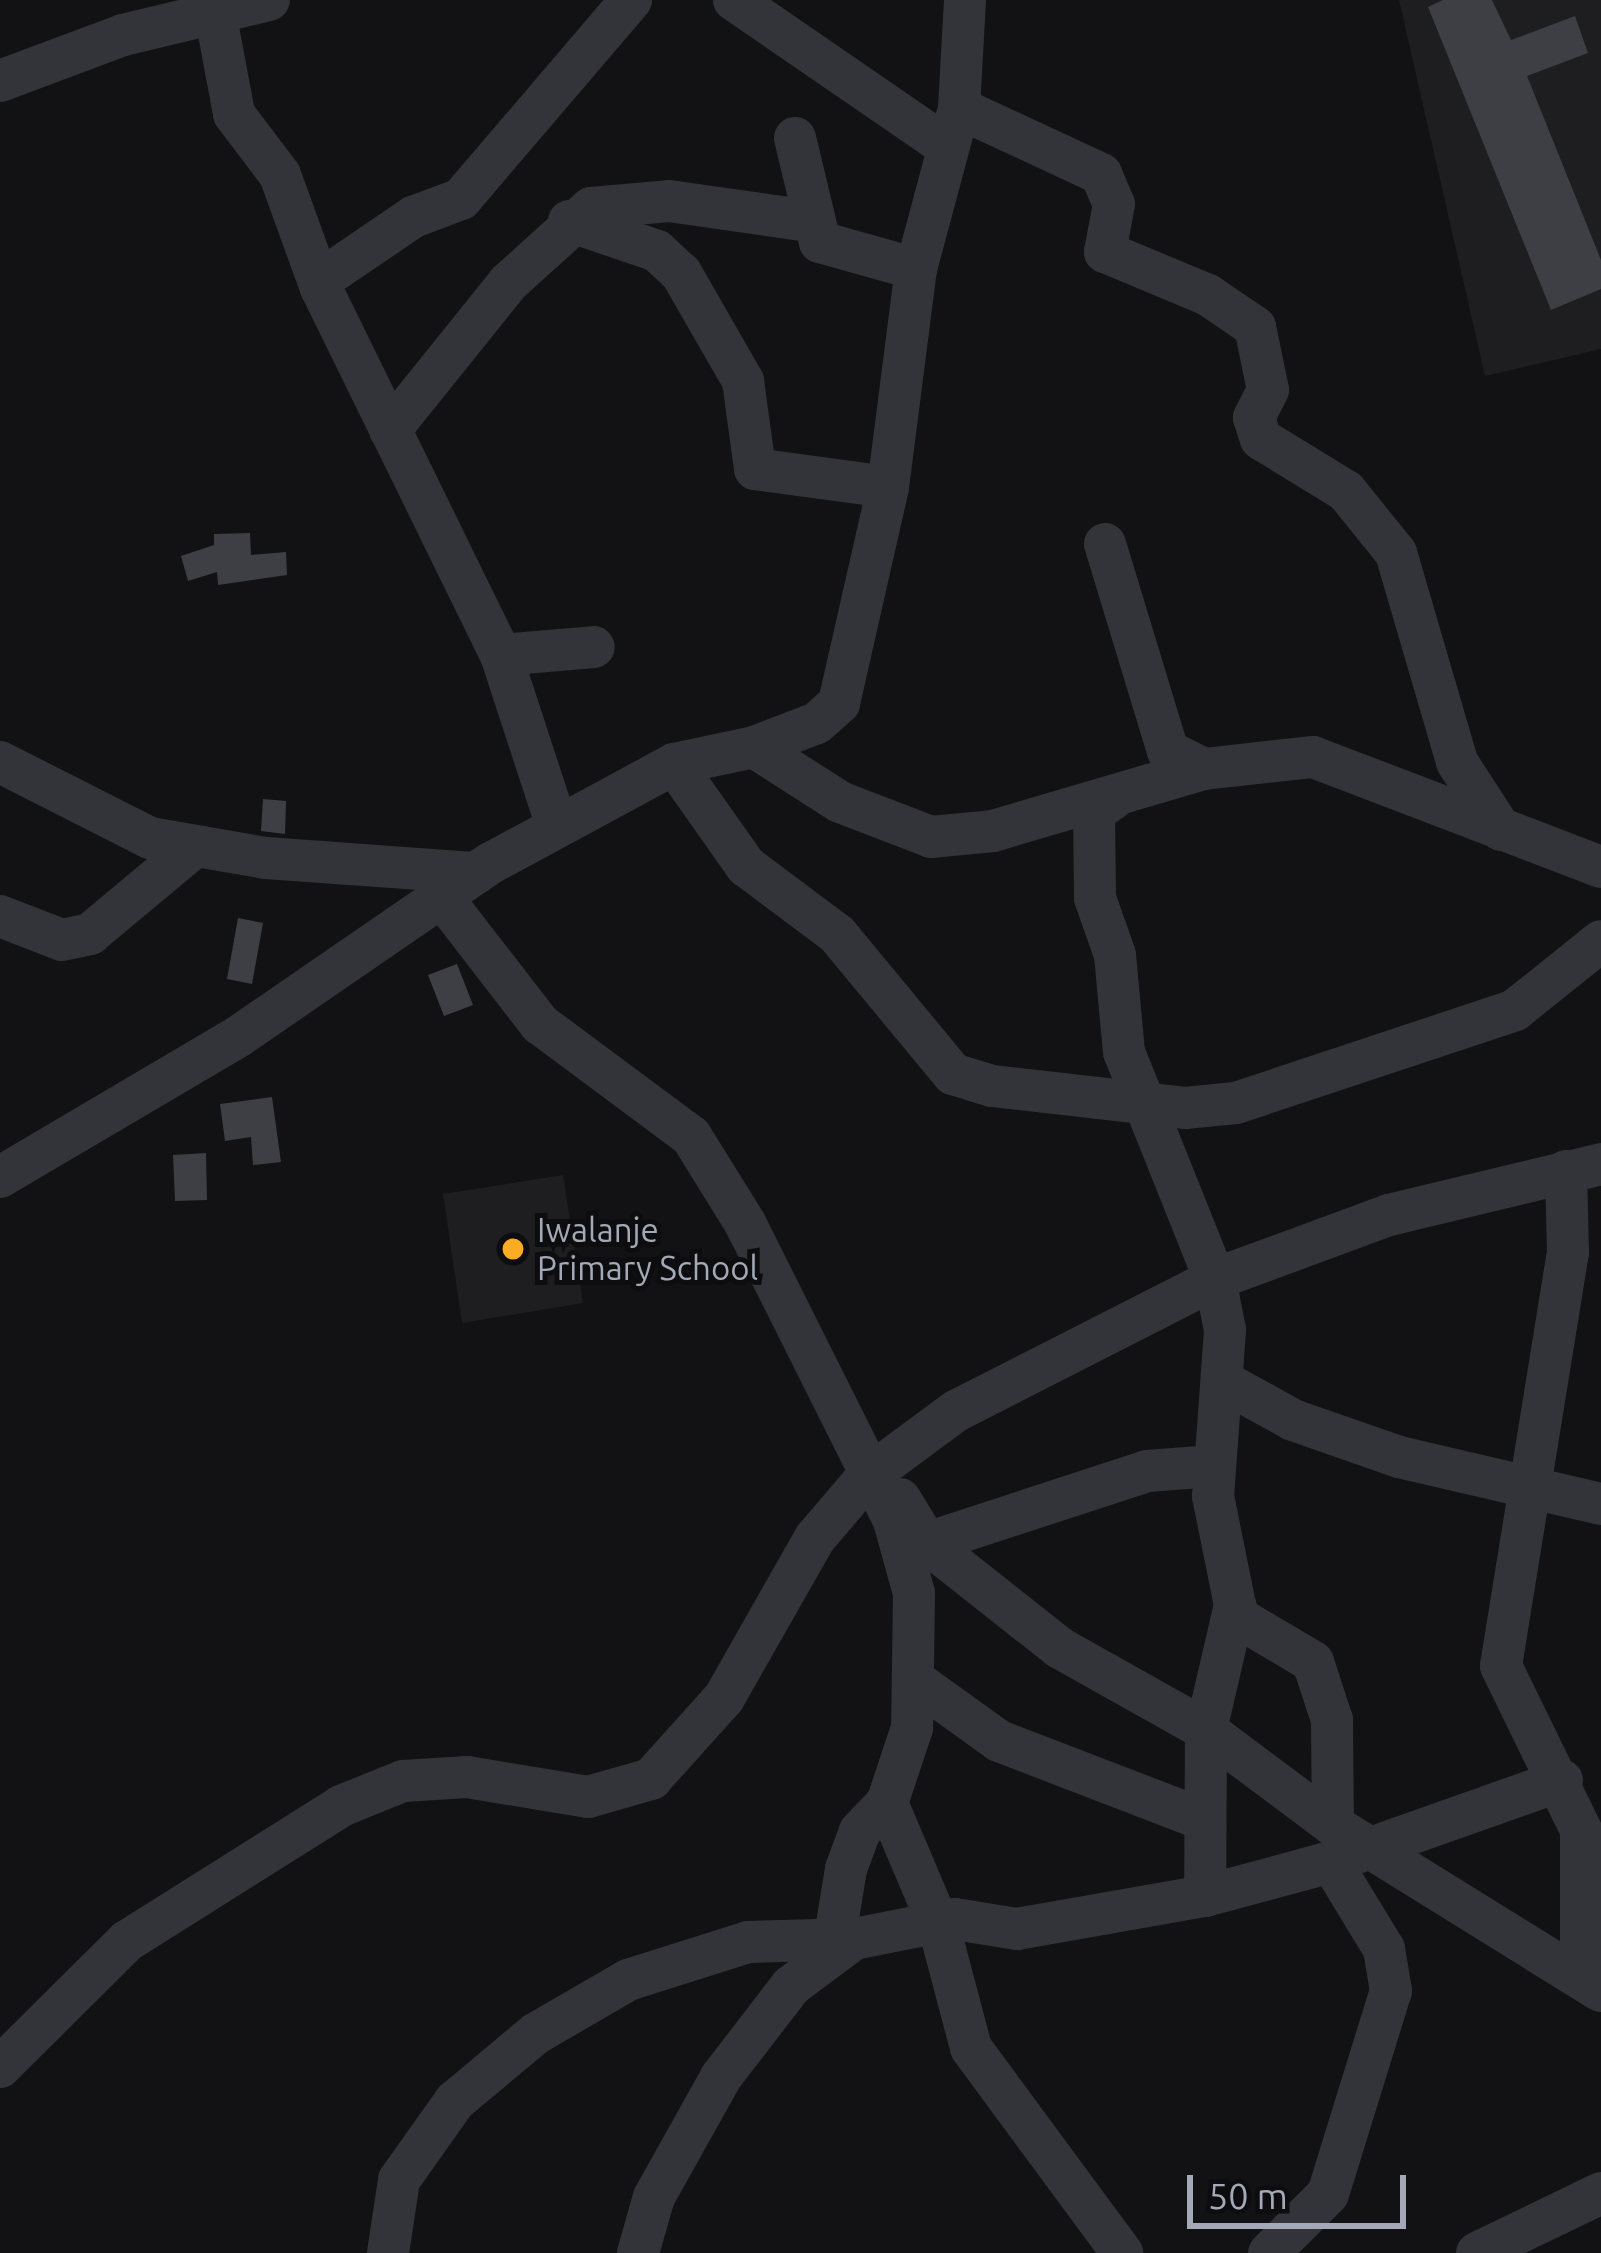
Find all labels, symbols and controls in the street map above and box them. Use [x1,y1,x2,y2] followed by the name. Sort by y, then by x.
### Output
[537,1210,758,1288] place label: Iwalanje Primary School
[500,1236,526,1262] marker: Iwalanje Primary School
[1193,2151,1412,2225] scale bar
[1208,2175,1288,2216] text: 50 m

